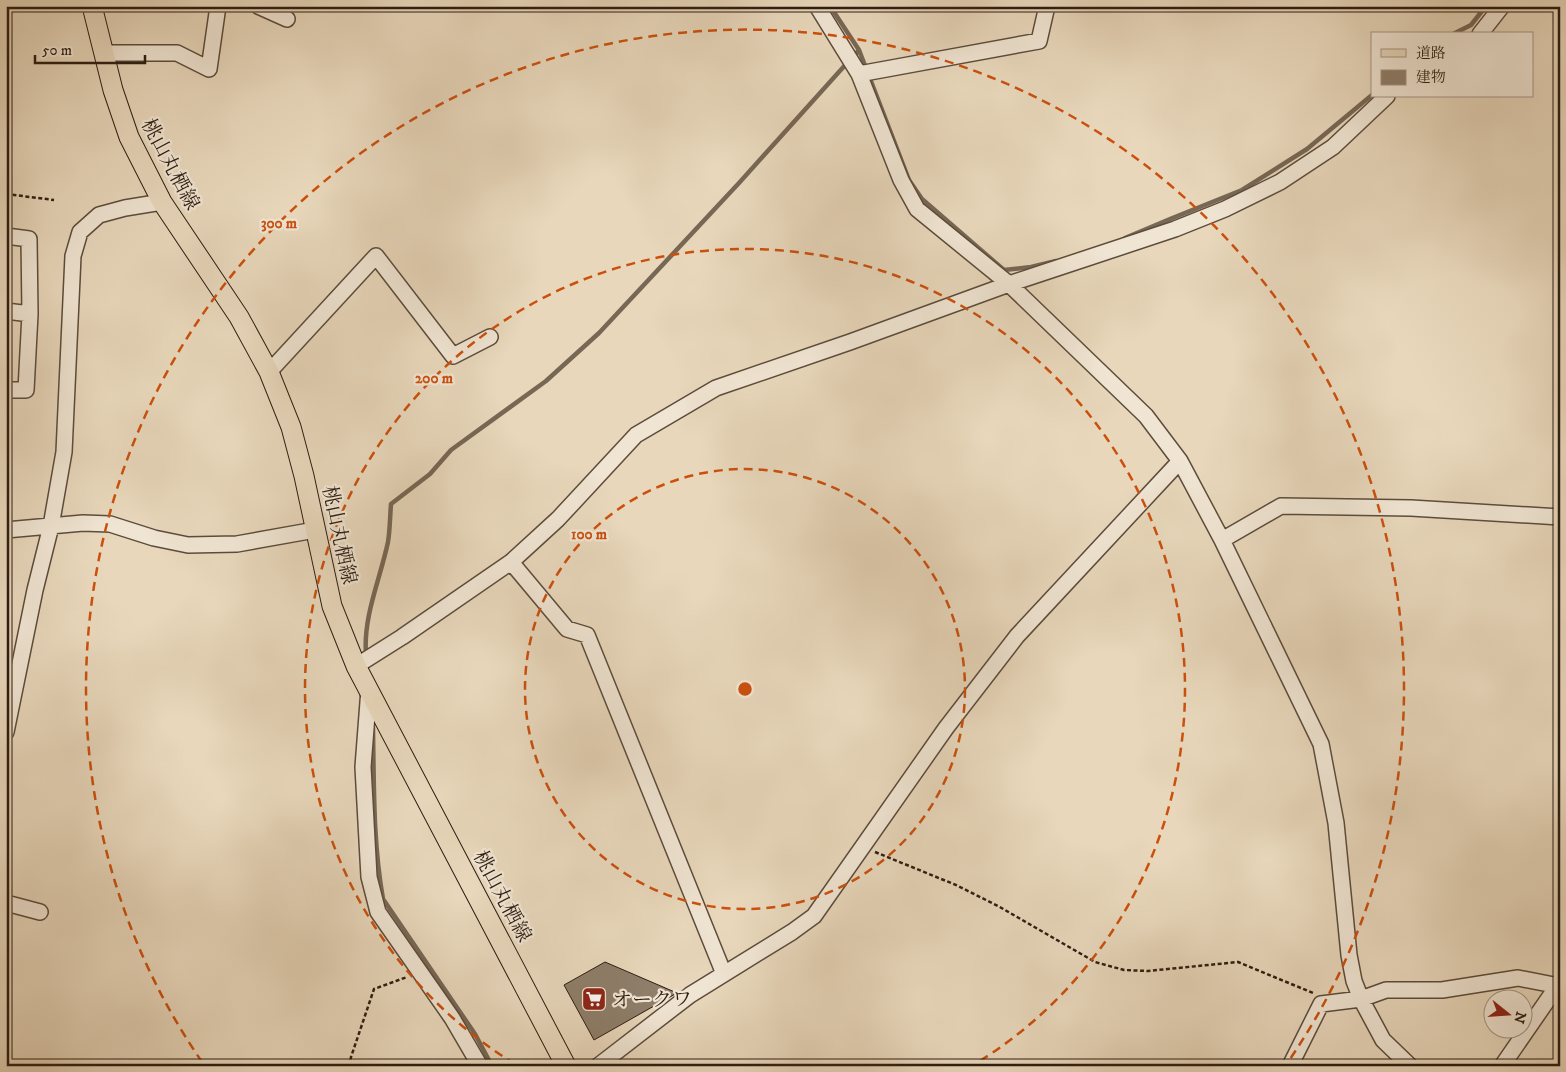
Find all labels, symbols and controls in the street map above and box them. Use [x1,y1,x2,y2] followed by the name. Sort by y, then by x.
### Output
[35,32,145,64] scale bar
[1371,32,1534,98] legend
[42,41,72,60] text: 50 m
[1416,44,1446,63] text: 道路
[1416,68,1446,87] text: 建物
[135,115,204,215] street label: 桃山丸栖線
[261,214,298,233] text: 300 m
[415,369,454,388] text: 200 m
[316,484,361,587] street label: 桃山丸栖線
[571,525,608,544] text: 100 m
[736,680,754,698] centre of rings
[467,847,536,947] street label: 桃山丸栖線
[581,986,607,1012] supermarket icon: オークワ
[612,988,692,1013] place label: オークワ
[1484,990,1534,1040] north arrow
[1509,1009,1530,1026] text: N

